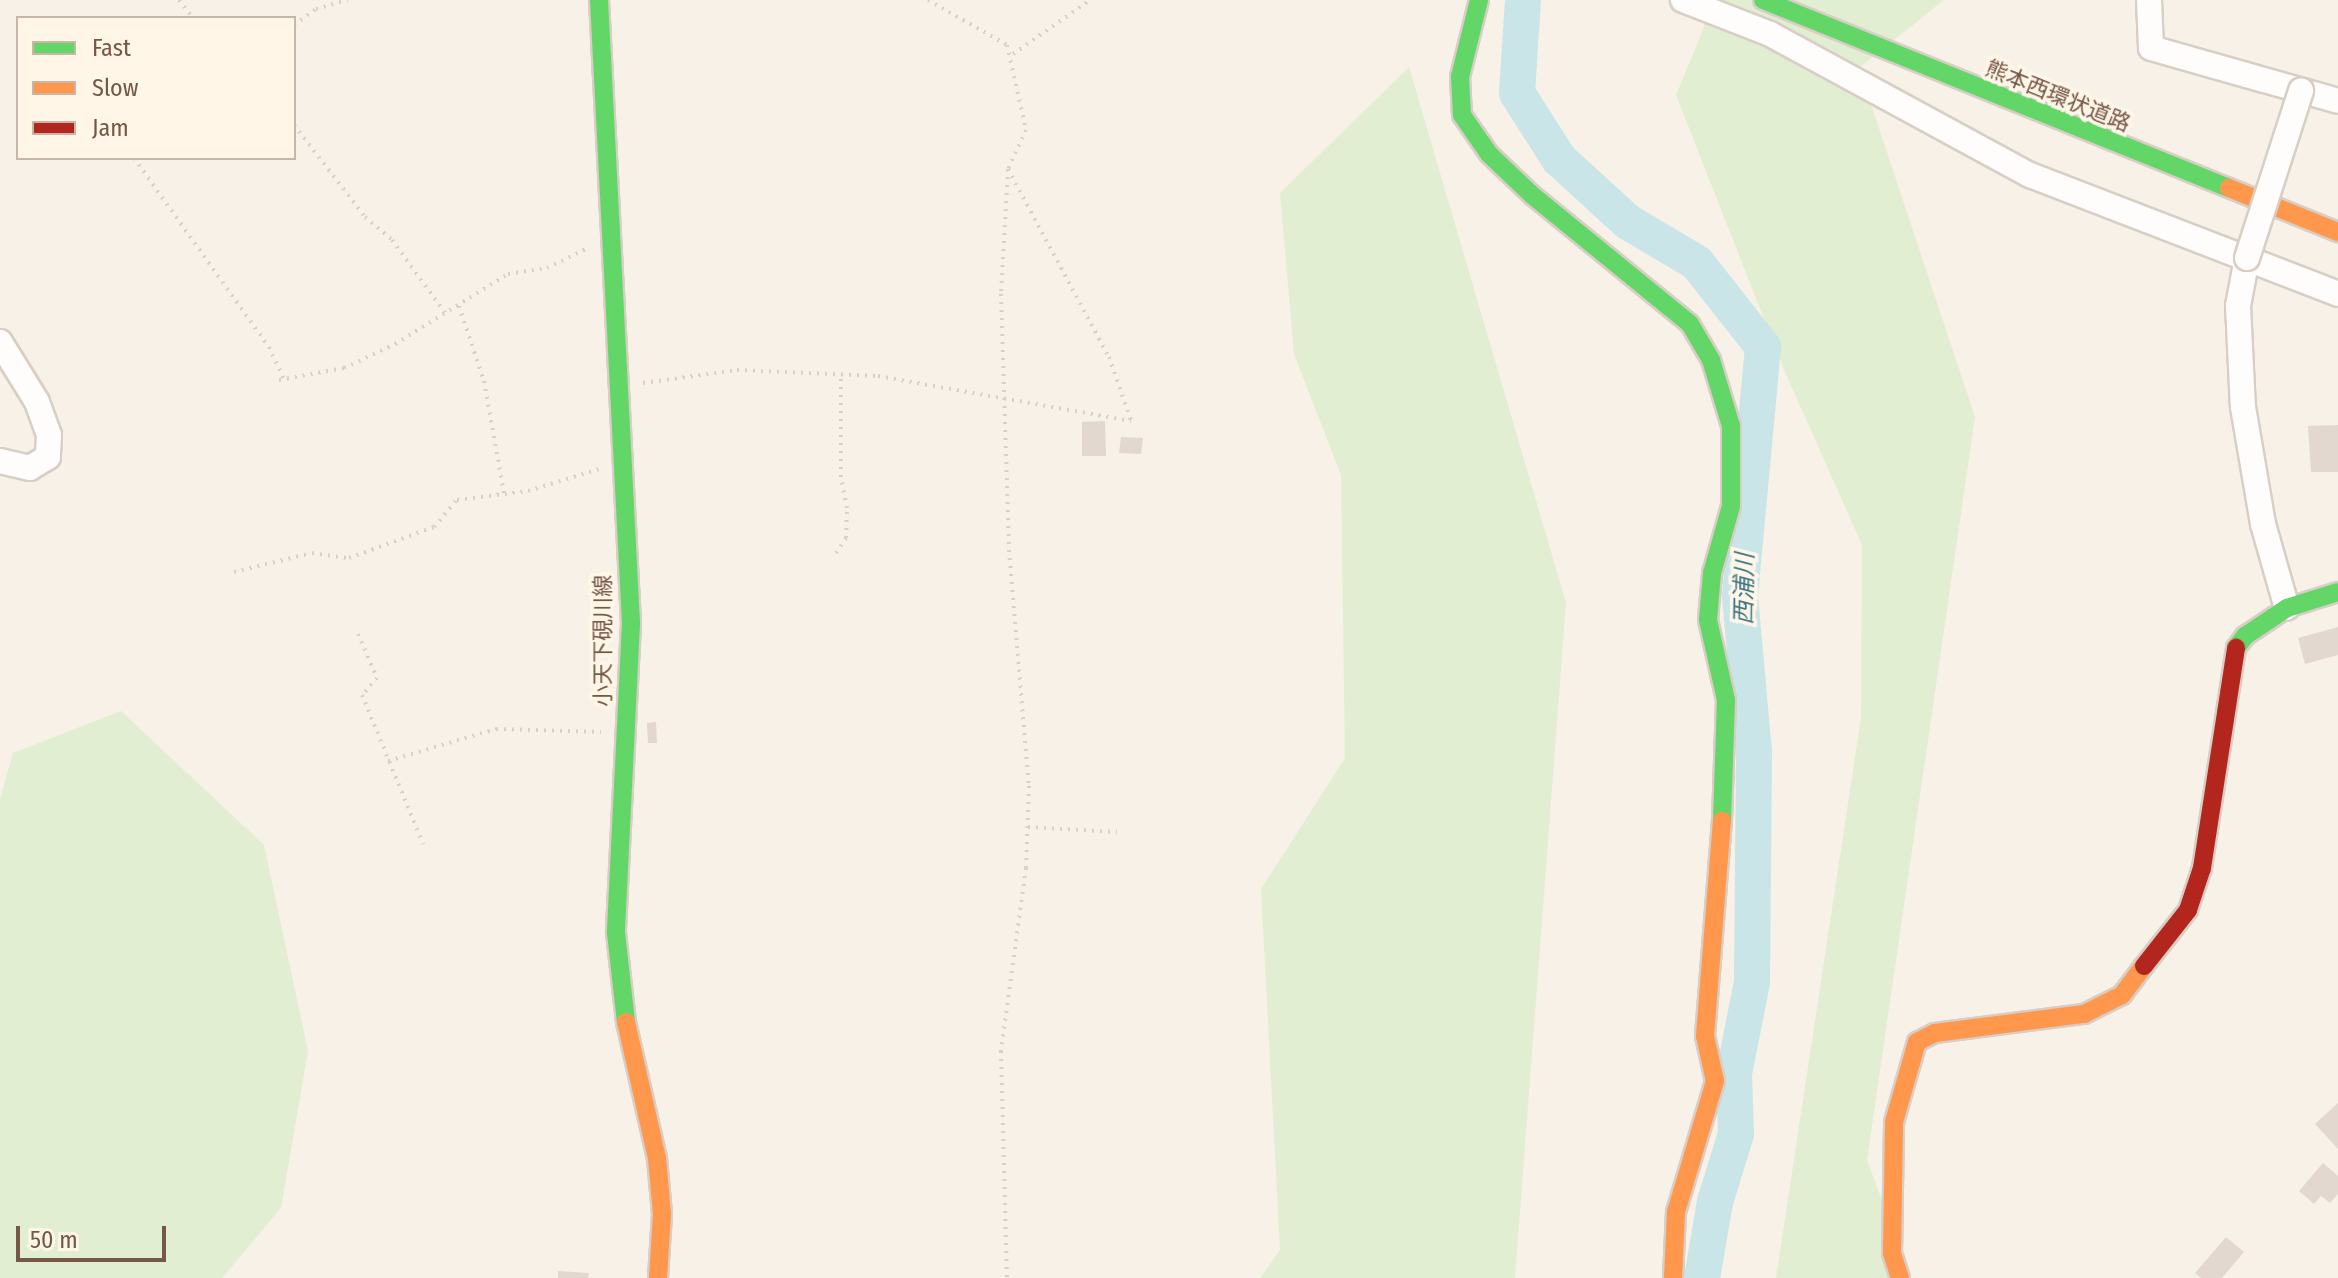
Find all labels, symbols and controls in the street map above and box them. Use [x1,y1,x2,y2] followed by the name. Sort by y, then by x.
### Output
[16,16,296,160] legend
[92,34,131,62] text: Fast
[1982,55,2134,137] street label: 熊本西環状道路
[92,74,138,102] text: Slow
[92,114,129,142] text: Jam
[1730,553,1760,625] water label: 西浦川
[590,575,616,707] street label: 小天下硯川線
[20,1210,170,1260] scale bar
[30,1226,78,1254] text: 50 m

